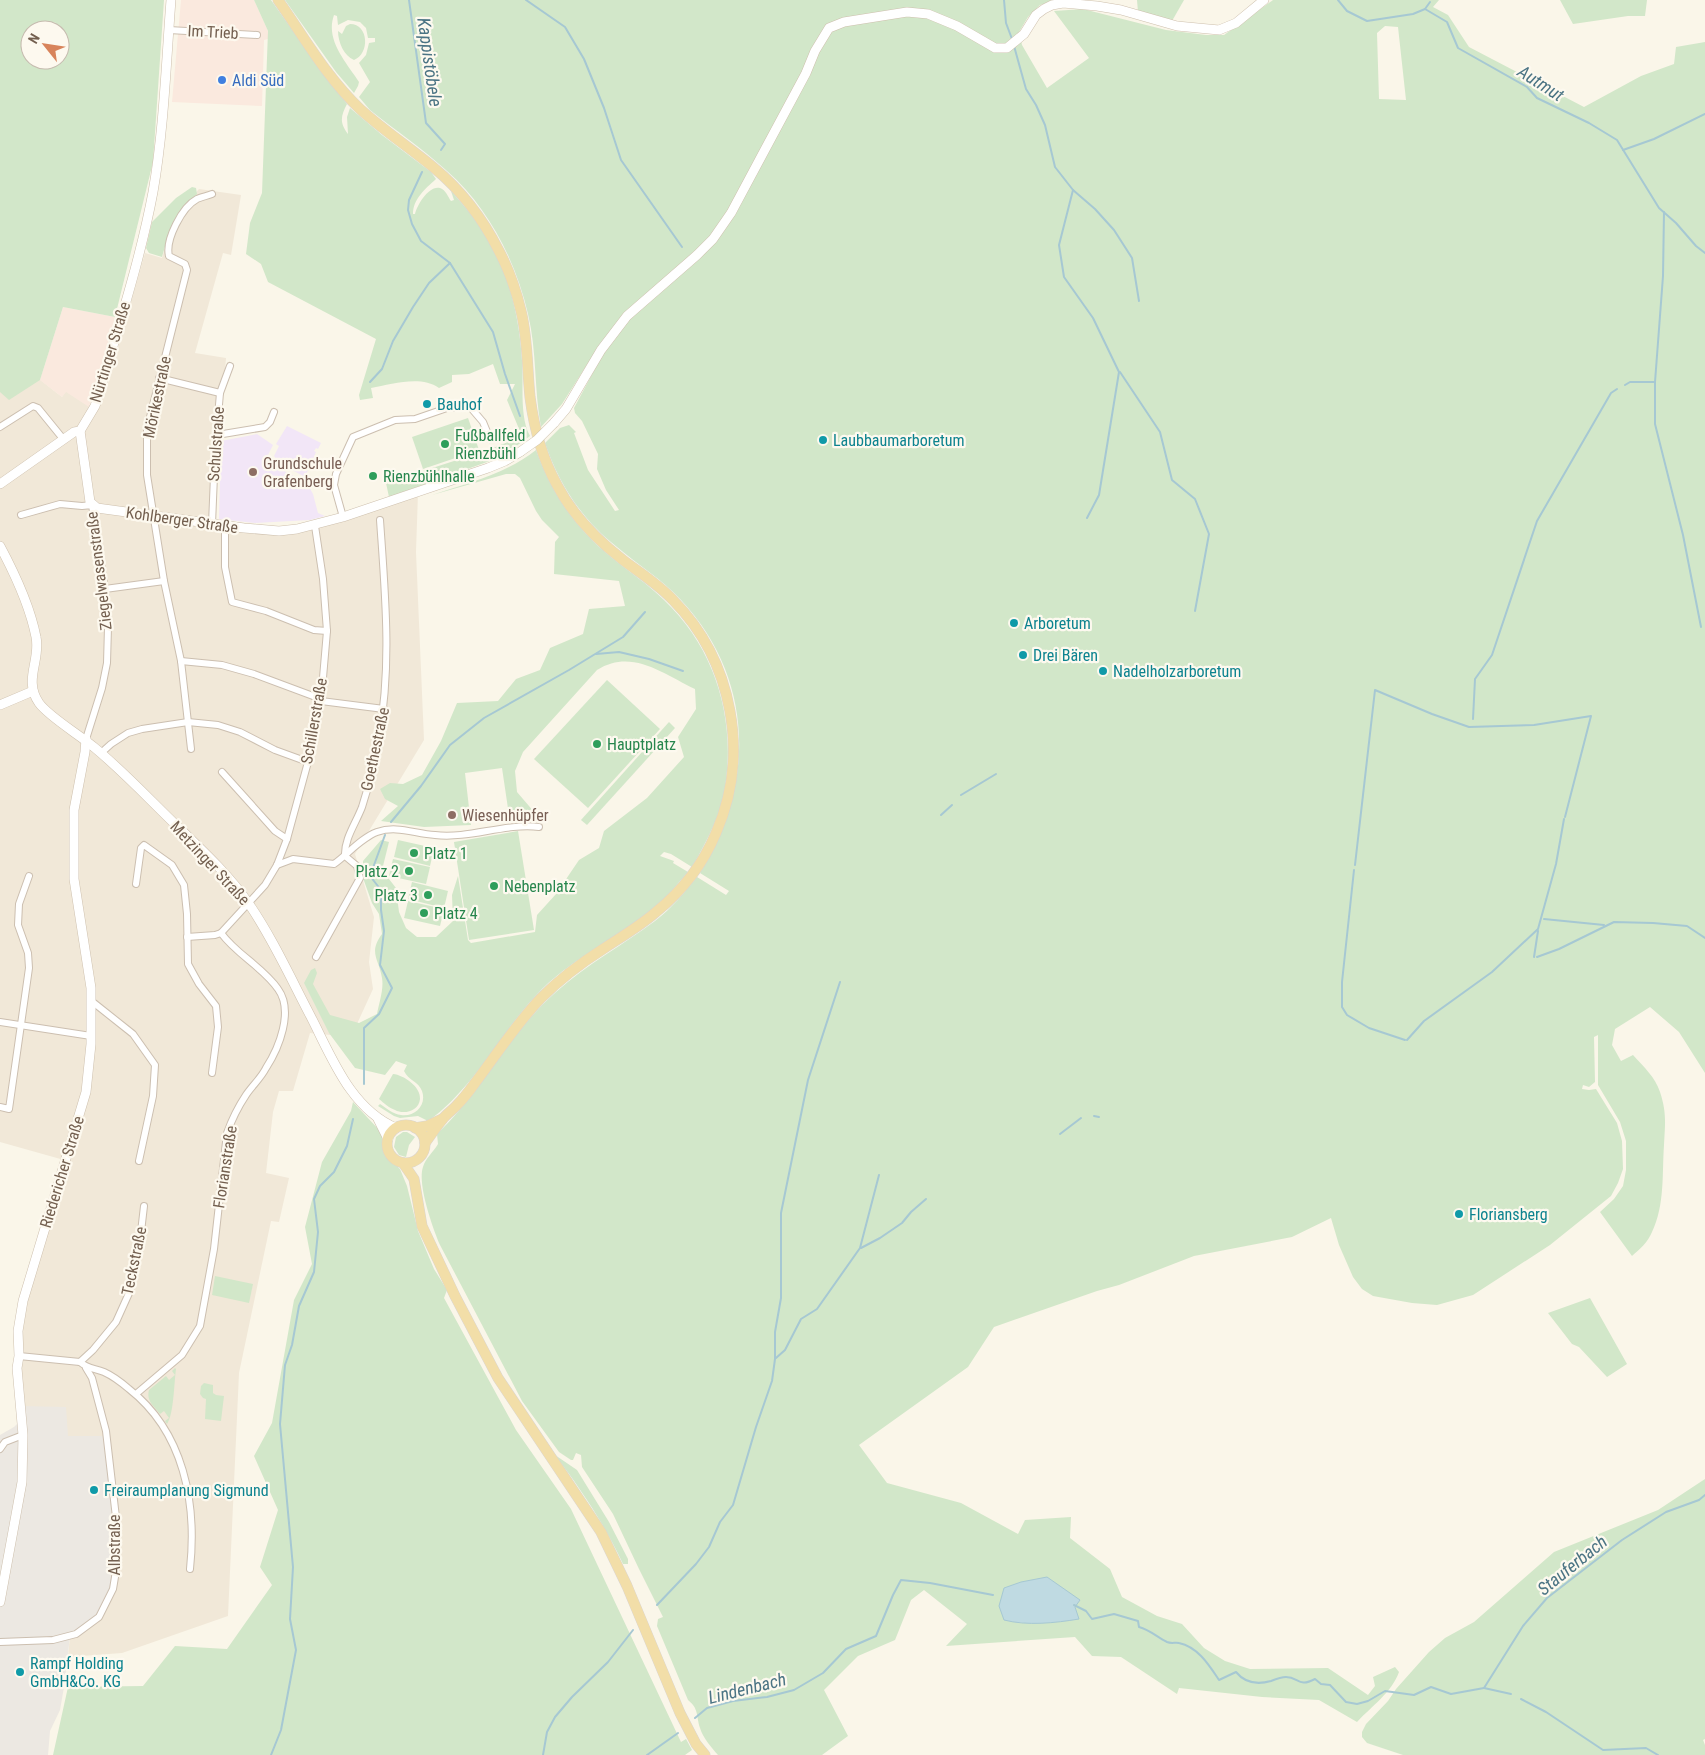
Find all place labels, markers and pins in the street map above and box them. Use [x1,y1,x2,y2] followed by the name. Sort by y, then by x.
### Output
[232,71,284,90] place label: Aldi Süd
[216,74,228,86] marker: Aldi Süd
[437,395,482,414] place label: Bauhof
[421,398,433,410] marker: Bauhof
[455,426,526,463] place label: Fußballfeld Rienzbühl
[833,431,964,450] place label: Laubbaumarboretum
[817,434,829,446] marker: Laubbaumarboretum
[439,438,451,450] marker: Fußballfeld Rienzbühl
[263,454,342,491] place label: Grundschule Grafenberg
[247,466,259,478] marker: Grundschule Grafenberg
[383,467,475,486] place label: Rienzbühlhalle
[367,470,379,482] marker: Rienzbühlhalle
[1024,614,1091,633] place label: Arboretum
[1008,617,1020,629] marker: Arboretum
[1033,646,1098,665] place label: Drei Bären
[1017,649,1029,661] marker: Drei Bären
[1113,662,1241,681] place label: Nadelholzarboretum
[1097,665,1109,677] marker: Nadelholzarboretum
[607,735,676,754] place label: Hauptplatz
[591,738,603,750] marker: Hauptplatz
[462,806,549,825] place label: Wiesenhüpfer
[446,809,458,821] marker: Wiesenhüpfer
[424,844,468,863] place label: Platz 1
[408,847,420,859] marker: Platz 1
[355,862,399,881] place label: Platz 2
[403,865,415,877] marker: Platz 2
[504,877,576,896] place label: Nebenplatz
[488,880,500,892] marker: Nebenplatz
[374,886,418,905] place label: Platz 3
[422,889,434,901] marker: Platz 3
[434,904,478,923] place label: Platz 4
[418,907,430,919] marker: Platz 4
[1469,1205,1548,1224] place label: Floriansberg
[1453,1208,1465,1220] marker: Floriansberg
[104,1481,269,1500] place label: Freiraumplanung Sigmund
[88,1484,100,1496] marker: Freiraumplanung Sigmund
[30,1654,124,1691] place label: Rampf Holding GmbH&Co. KG
[14,1666,26,1678] marker: Rampf Holding GmbH&Co. KG

